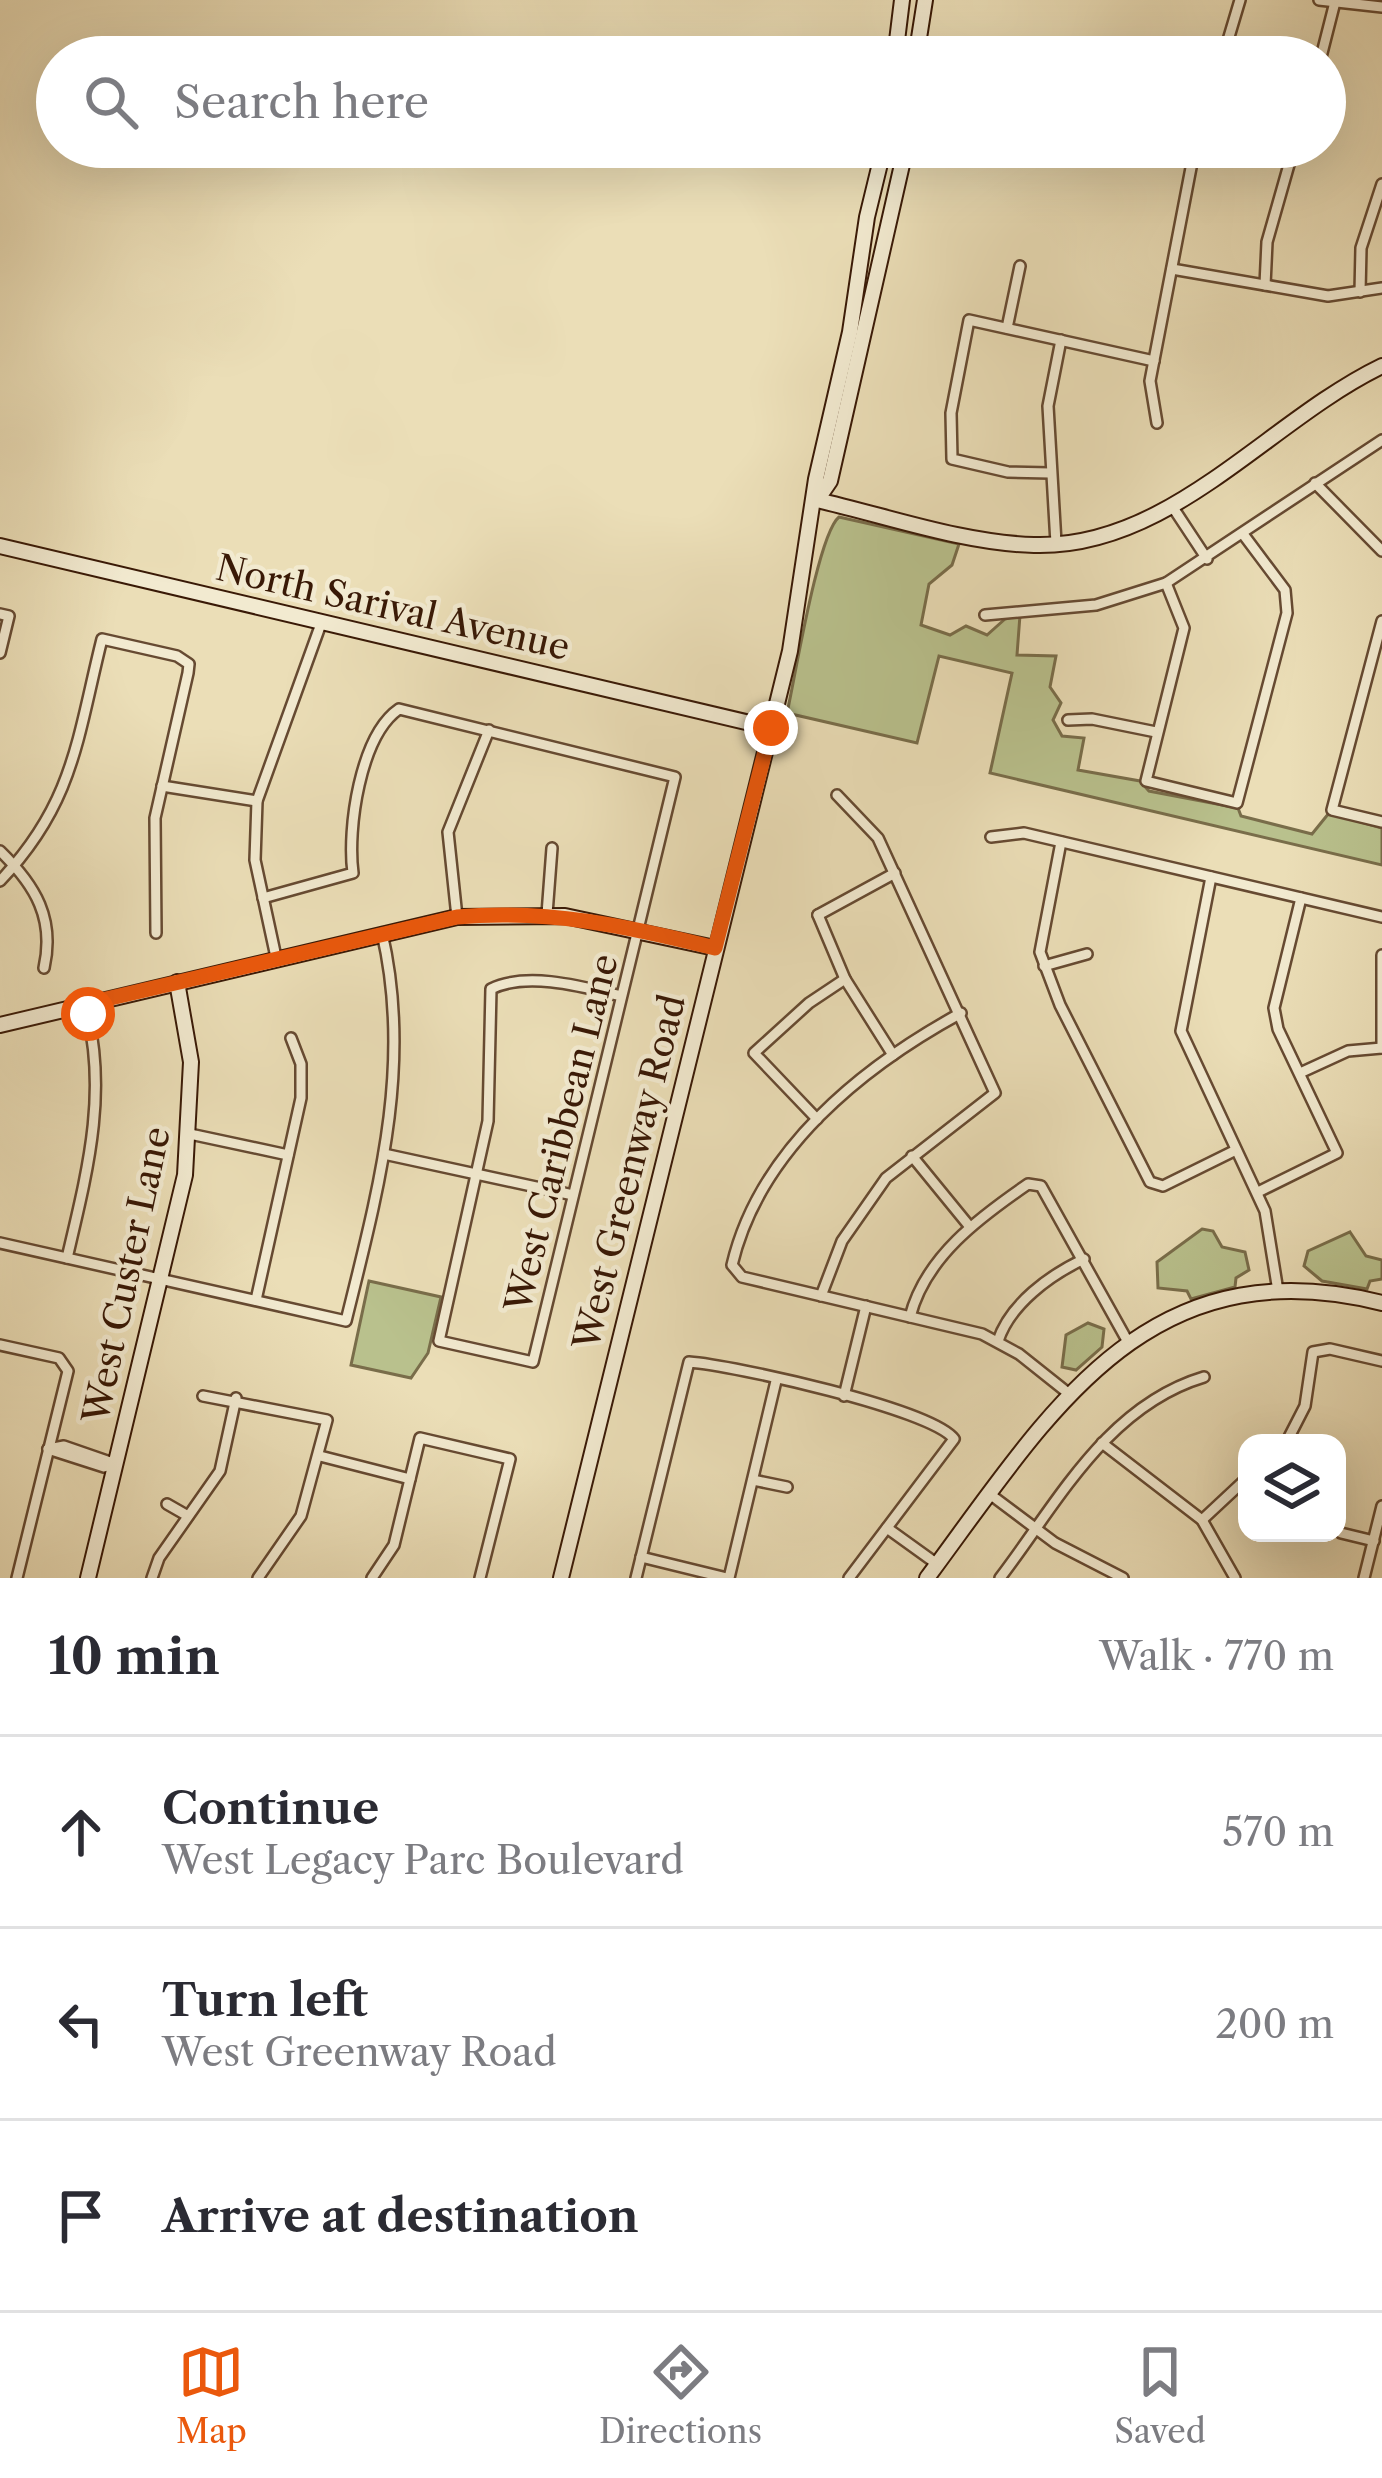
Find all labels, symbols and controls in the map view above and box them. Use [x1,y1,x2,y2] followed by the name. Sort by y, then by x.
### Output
[36,36,1346,168] search box
[78,69,144,135] icon: search
[174,74,429,130] text: Search here
[212,545,574,669] street label: North Sarival Avenue
[744,701,798,755] route end
[495,950,627,1317] street label: West Caribbean Lane
[61,987,115,1041] route start
[563,990,694,1355] street label: West Greenway Road
[73,1123,179,1428] street label: West Custer Lane
[1238,1434,1346,1542] map controls
[1238,1434,1346,1542] button: layers
[48,1625,220,1687] text: 10 min
[1099,1632,1334,1680] text: Walk · 770 m
[162,1780,379,1836] text: Continue
[48,1799,114,1865] icon: ahead
[1222,1808,1334,1856] text: 570 m
[162,1836,684,1884] text: West Legacy Parc Boulevard
[162,1972,368,2028] text: Turn left
[48,1991,114,2057] icon: left
[1215,2000,1334,2048] text: 200 m
[162,2028,557,2076] text: West Greenway Road
[48,2183,114,2249] icon: arrive
[162,2188,639,2244] text: Arrive at destination
[176,2339,247,2452] tab: Map
[599,2339,762,2452] tab: Directions
[1114,2339,1206,2452] tab: Saved

